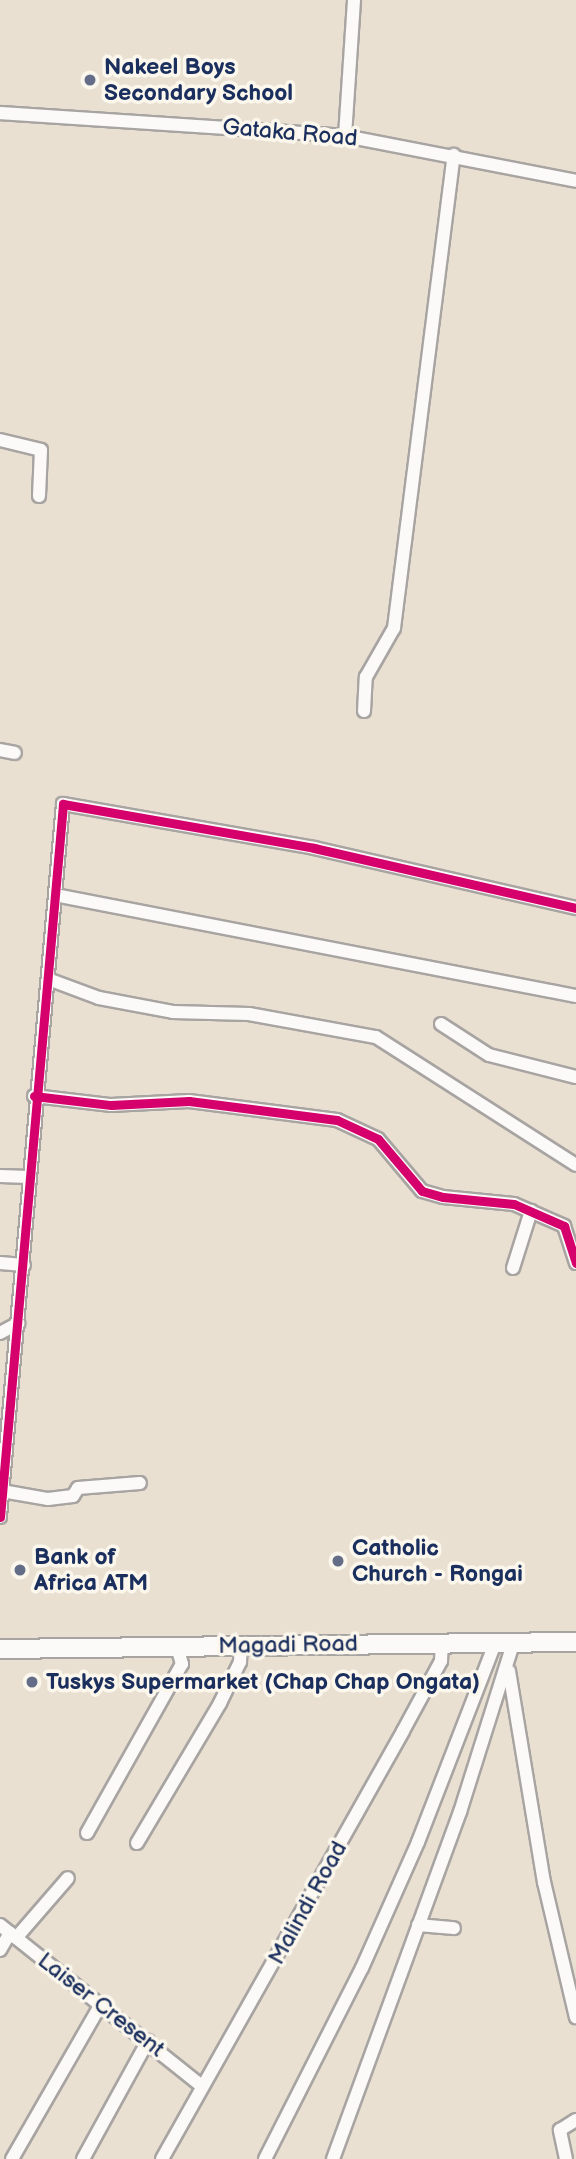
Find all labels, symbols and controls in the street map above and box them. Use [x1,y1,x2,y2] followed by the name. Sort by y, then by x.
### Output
[104,53,294,107] place label: Nakeel Boys Secondary School
[82,72,98,88] marker: Nakeel Boys Secondary School
[221,113,359,153] street label: Gataka Road
[352,1534,523,1588] place label: Catholic Church - Rongai
[34,1543,148,1597] place label: Bank of Africa ATM
[330,1553,346,1569] marker: Catholic Church - Rongai
[12,1562,28,1578] marker: Bank of Africa ATM
[218,1630,358,1660] street label: Magadi Road
[46,1668,480,1696] place label: Tuskys Supermarket (Chap Chap Ongata)
[24,1674,40,1690] marker: Tuskys Supermarket (Chap Chap Ongata)
[263,1837,353,1969] street label: Malindi Road
[32,1947,170,2063] street label: Laiser Cresent

